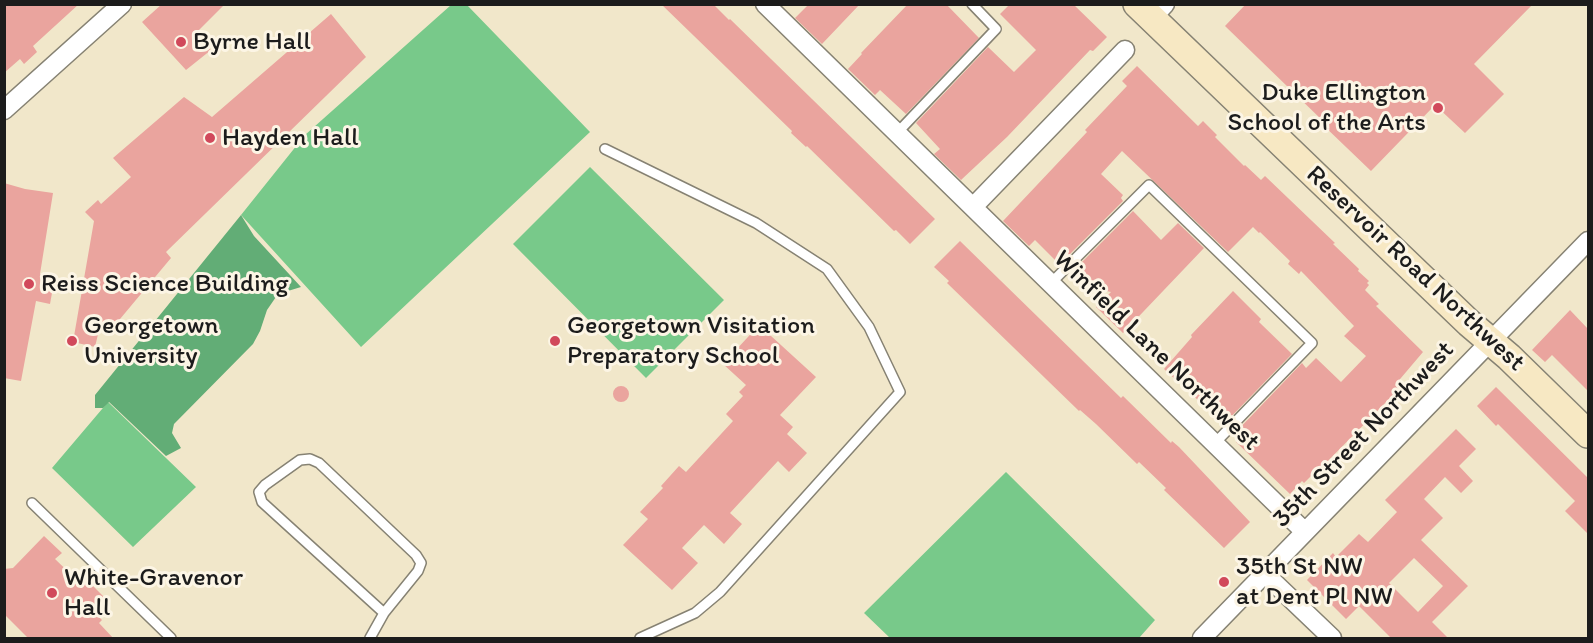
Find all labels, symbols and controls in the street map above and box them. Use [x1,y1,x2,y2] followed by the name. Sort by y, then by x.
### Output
[193,26,311,58] place label: Byrne Hall
[174,35,188,49] marker: Byrne Hall
[1228,77,1426,138] place label: Duke Ellington School of the Arts
[1431,101,1445,115] marker: Duke Ellington School of the Arts
[222,122,359,154] place label: Hayden Hall
[203,131,217,145] marker: Hayden Hall
[1299,159,1531,379] street label: Reservoir Road Northwest
[1046,244,1266,458] street label: Winfield Lane Northwest
[41,268,289,300] place label: Reiss Science Building
[22,277,36,291] marker: Reiss Science Building
[84,310,218,372] place label: Georgetown University
[567,310,815,372] place label: Georgetown Visitation Preparatory School
[65,334,79,348] marker: Georgetown University
[548,334,562,348] marker: Georgetown Visitation Preparatory School
[1267,335,1461,535] street label: 35th Street Northwest
[1236,551,1393,612] place label: 35th St NW at Dent Pl NW
[64,562,243,624] place label: White-Gravenor Hall
[1217,575,1231,589] marker: 35th St NW at Dent Pl NW
[45,586,59,600] marker: White-Gravenor Hall

